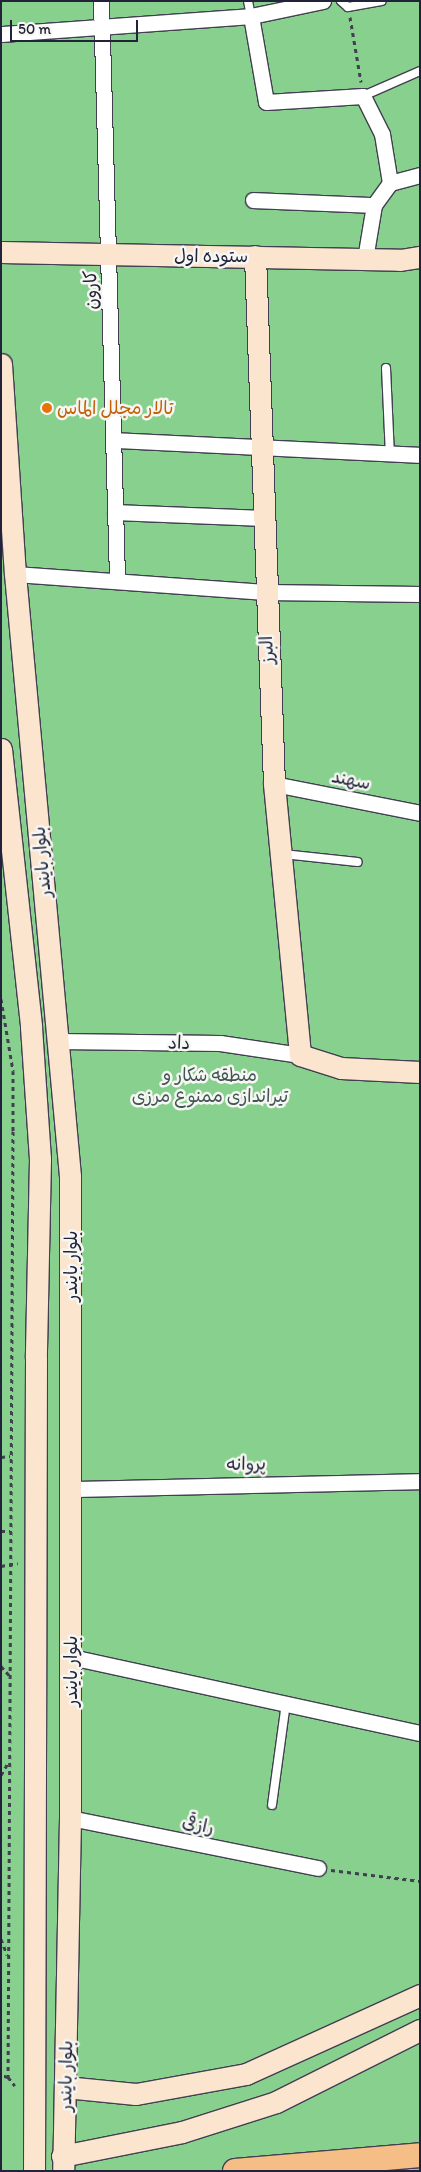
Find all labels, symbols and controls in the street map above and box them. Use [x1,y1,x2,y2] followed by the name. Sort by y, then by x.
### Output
[12,10,140,42] scale bar
[18,20,51,38] text: 50 m
[174,245,248,267] street label: ستوده اول
[80,270,102,310] street label: کارون
[57,397,173,419] place label: تالار مجلل الماس
[41,402,53,414] marker: تالار مجلل الماس
[255,635,279,665] street label: البرز
[330,766,372,794] street label: سهند
[28,826,56,898] street label: بلوار بایندر
[168,1032,190,1054] street label: داد
[132,1065,288,1108] park label: منطقه شکار و تیراندازی ممنوع مرزی
[60,1230,82,1302] street label: بلوار بایندر
[226,1453,266,1475] street label: پروانه
[60,1635,82,1707] street label: بلوار بایندر
[180,1811,216,1839] street label: رازقی
[55,2040,77,2112] street label: بلوار بایندر

